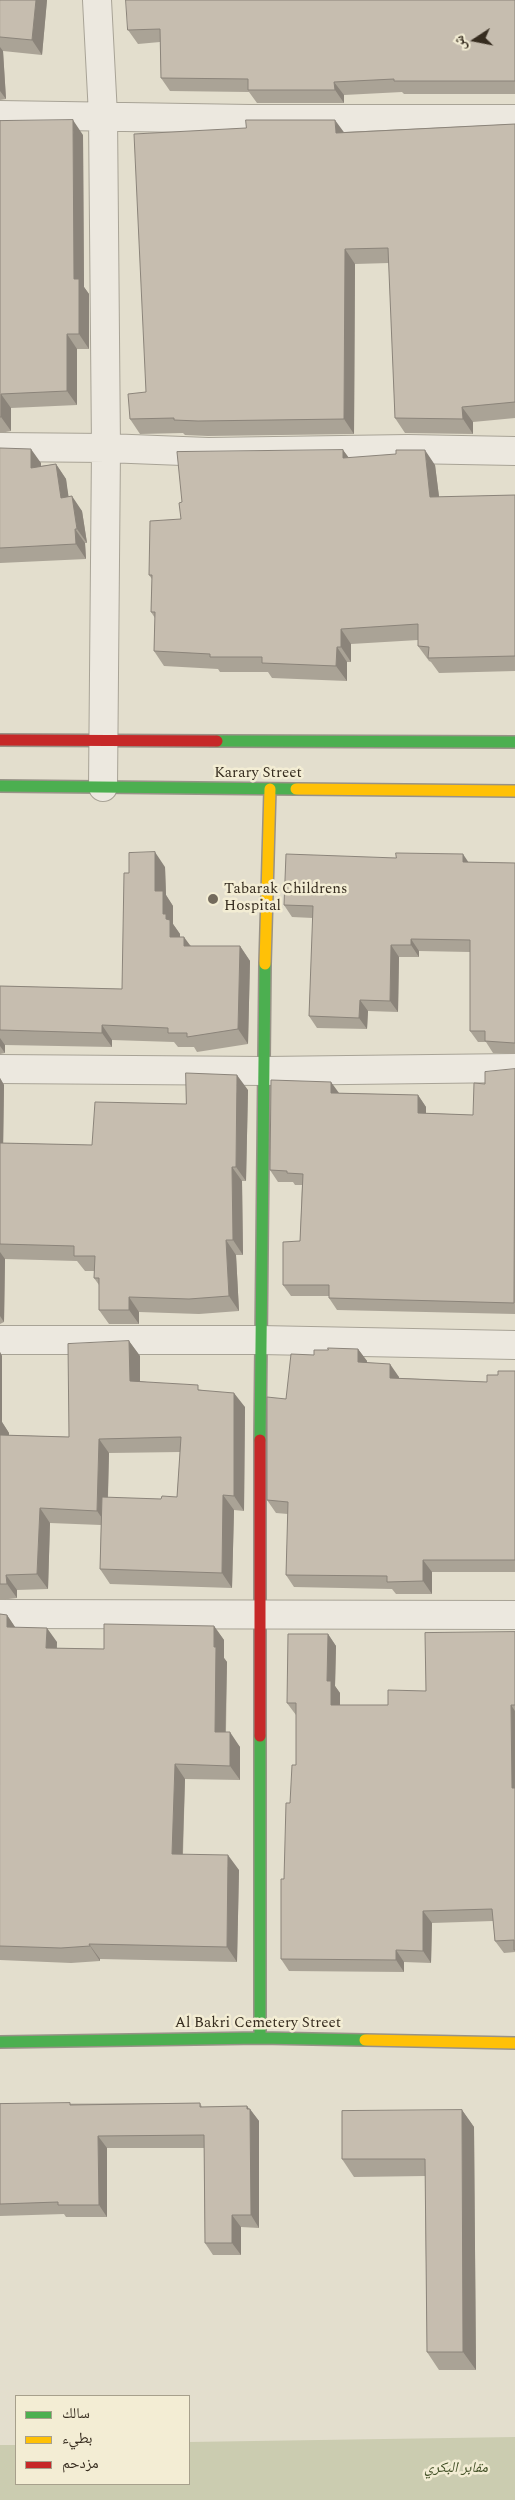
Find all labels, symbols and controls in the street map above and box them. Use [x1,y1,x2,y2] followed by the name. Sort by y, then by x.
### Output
[450,15,500,65] north arrow
[448,34,472,52] text: ش
[214,765,302,783] street label: Karary Street
[224,881,348,916] place label: Tabarak Childrens Hospital
[206,892,220,906] marker: Tabarak Childrens Hospital
[175,2015,341,2033] street label: Al Bakri Cemetery Street
[15,2395,190,2485] legend
[62,2402,90,2425] text: سالك
[62,2427,92,2450] text: بطيء
[62,2452,99,2475] text: مزدحم
[424,2460,488,2478] park label: مقابر البكري

